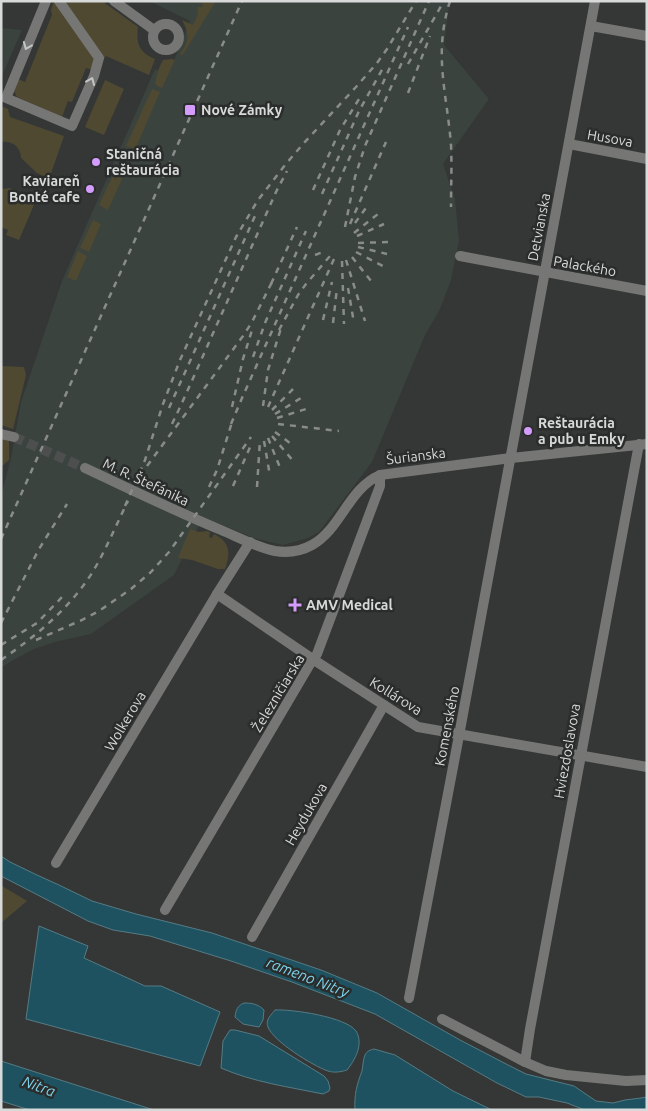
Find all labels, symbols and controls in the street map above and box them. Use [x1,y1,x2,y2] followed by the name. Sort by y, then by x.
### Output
[23,41,34,50] one-way arrow
[85,77,96,86] one-way arrow
[201,102,283,118] place label: Nové Zámky
[183,103,197,117] marker: Nové Zámky
[586,126,634,150] street label: Husova
[106,146,180,178] place label: Staničná reštaurácia
[90,156,102,168] marker: Staničná reštaurácia
[9,173,80,205] place label: Kaviareň Bonté cafe
[84,183,96,195] marker: Kaviareň Bonté cafe
[525,192,553,262] street label: Detvianska
[552,253,618,279] street label: Palackého
[538,415,625,447] place label: Reštaurácia a pub u Emky
[522,425,534,437] marker: Reštaurácia a pub u Emky
[385,443,447,468] street label: Šurianska
[100,454,192,509] street label: M. R. Štefánika
[306,597,393,613] place label: AMV Medical
[288,598,302,612] marker: AMV Medical
[248,651,307,735] street label: Železničiarska
[367,674,425,718] street label: Kollárova
[431,685,463,767] street label: Komenského
[101,688,149,754] street label: Wolkerova
[551,702,583,800] street label: Hviezdoslavova
[282,780,330,848] street label: Heydukova
[265,954,352,1001] water label: rameno Nitry
[20,1072,58,1100] water label: Nitra

